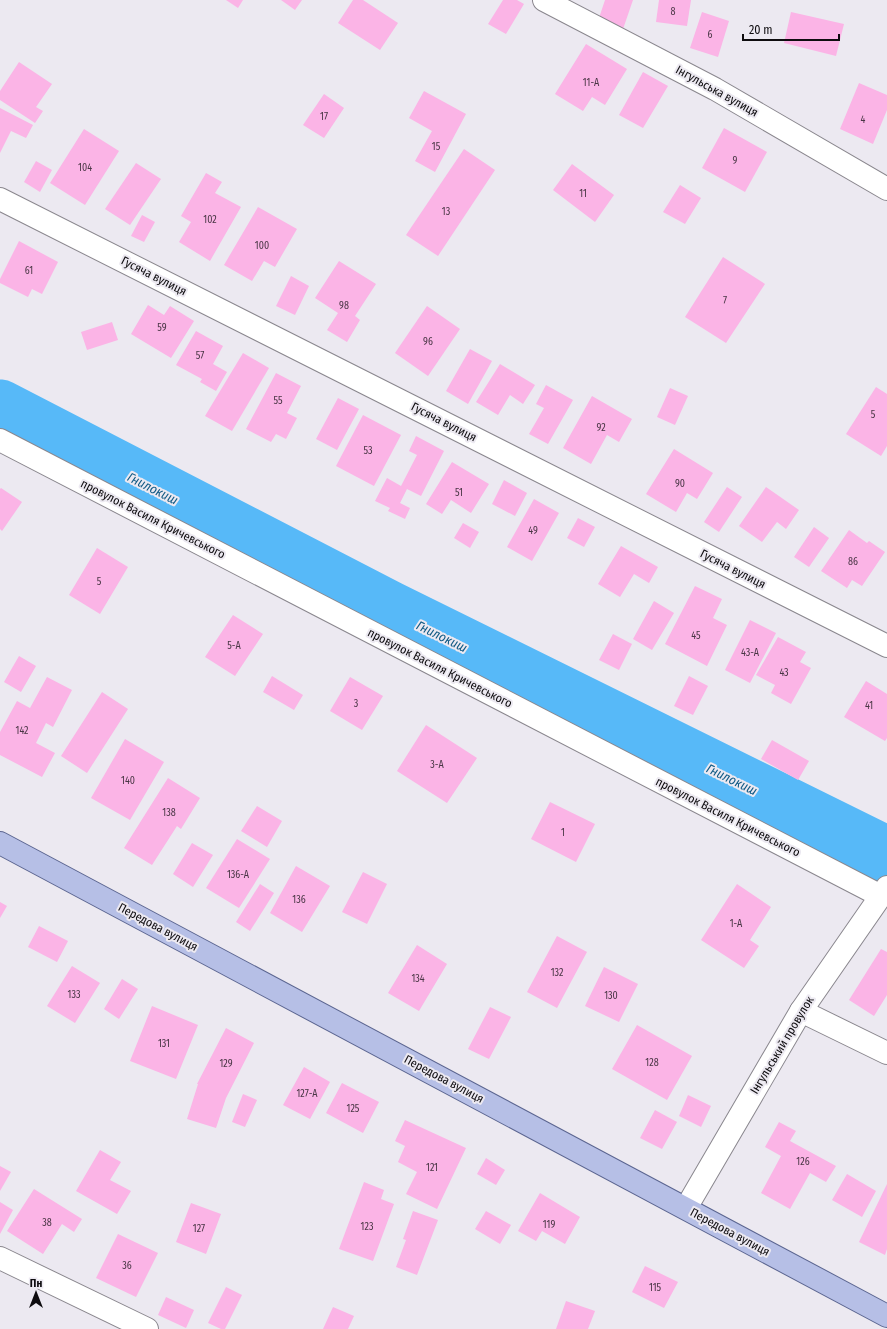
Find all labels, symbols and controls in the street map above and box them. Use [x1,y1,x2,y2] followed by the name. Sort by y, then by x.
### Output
[671,6,676,18] house number: 8
[743,16,839,42] scale bar
[749,23,773,37] text: 20 m
[708,29,713,41] house number: 6
[673,63,761,119] street label: Інгульська вулиця
[583,77,600,89] house number: 11-А
[320,111,328,123] house number: 17
[861,114,866,126] house number: 4
[432,141,441,153] house number: 15
[733,155,738,167] house number: 9
[78,162,92,174] house number: 104
[579,188,587,200] house number: 11
[442,206,451,218] house number: 13
[203,214,217,226] house number: 102
[255,240,269,252] house number: 100
[119,254,189,298] street label: Гусяча вулиця
[25,265,33,277] house number: 61
[723,295,727,307] house number: 7
[339,300,349,312] house number: 98
[157,322,167,334] house number: 59
[423,336,433,348] house number: 96
[196,350,204,362] house number: 57
[273,395,283,407] house number: 55
[409,400,479,444] street label: Гусяча вулиця
[871,409,876,421] house number: 5
[596,422,606,434] house number: 92
[363,445,373,457] house number: 53
[125,469,181,508] water label: Гнилокиш
[78,476,228,562] street label: провулок Василя Кричевського
[675,478,685,490] house number: 90
[455,487,463,499] house number: 51
[528,525,538,537] house number: 49
[698,547,768,591] street label: Гусяча вулиця
[848,556,858,568] house number: 86
[97,576,102,588] house number: 5
[414,618,470,655] water label: Гнилокиш
[365,625,515,711] street label: провулок Василя Кричевського
[691,630,701,642] house number: 45
[227,640,241,652] house number: 5-А
[741,647,760,659] house number: 43-А
[779,667,789,679] house number: 43
[354,698,359,710] house number: 3
[865,700,873,712] house number: 41
[15,725,29,737] house number: 142
[430,759,444,771] house number: 3-А
[704,761,760,798] water label: Гнилокиш
[653,774,803,860] street label: провулок Василя Кричевського
[121,775,135,787] house number: 140
[162,807,176,819] house number: 138
[561,827,565,839] house number: 1
[227,869,250,881] house number: 136-А
[292,894,306,906] house number: 136
[116,900,200,954] street label: Передова вулиця
[730,918,743,930] house number: 1-А
[551,967,564,979] house number: 132
[411,973,425,985] house number: 134
[68,989,81,1001] house number: 133
[604,990,618,1002] house number: 130
[747,993,817,1096] street label: Інгульський провулок
[158,1038,170,1050] house number: 131
[402,1052,486,1106] street label: Передова вулиця
[645,1057,659,1069] house number: 128
[219,1058,233,1070] house number: 129
[296,1088,318,1100] house number: 127-А
[347,1103,360,1115] house number: 125
[796,1156,810,1168] house number: 126
[426,1162,438,1174] house number: 121
[688,1205,772,1259] street label: Передова вулиця
[42,1217,52,1229] house number: 38
[543,1219,555,1231] house number: 119
[361,1221,374,1233] house number: 123
[193,1223,205,1235] house number: 127
[122,1260,132,1272] house number: 36
[16,1273,56,1313] north arrow
[30,1277,42,1290] text: Пн
[649,1282,662,1294] house number: 115

